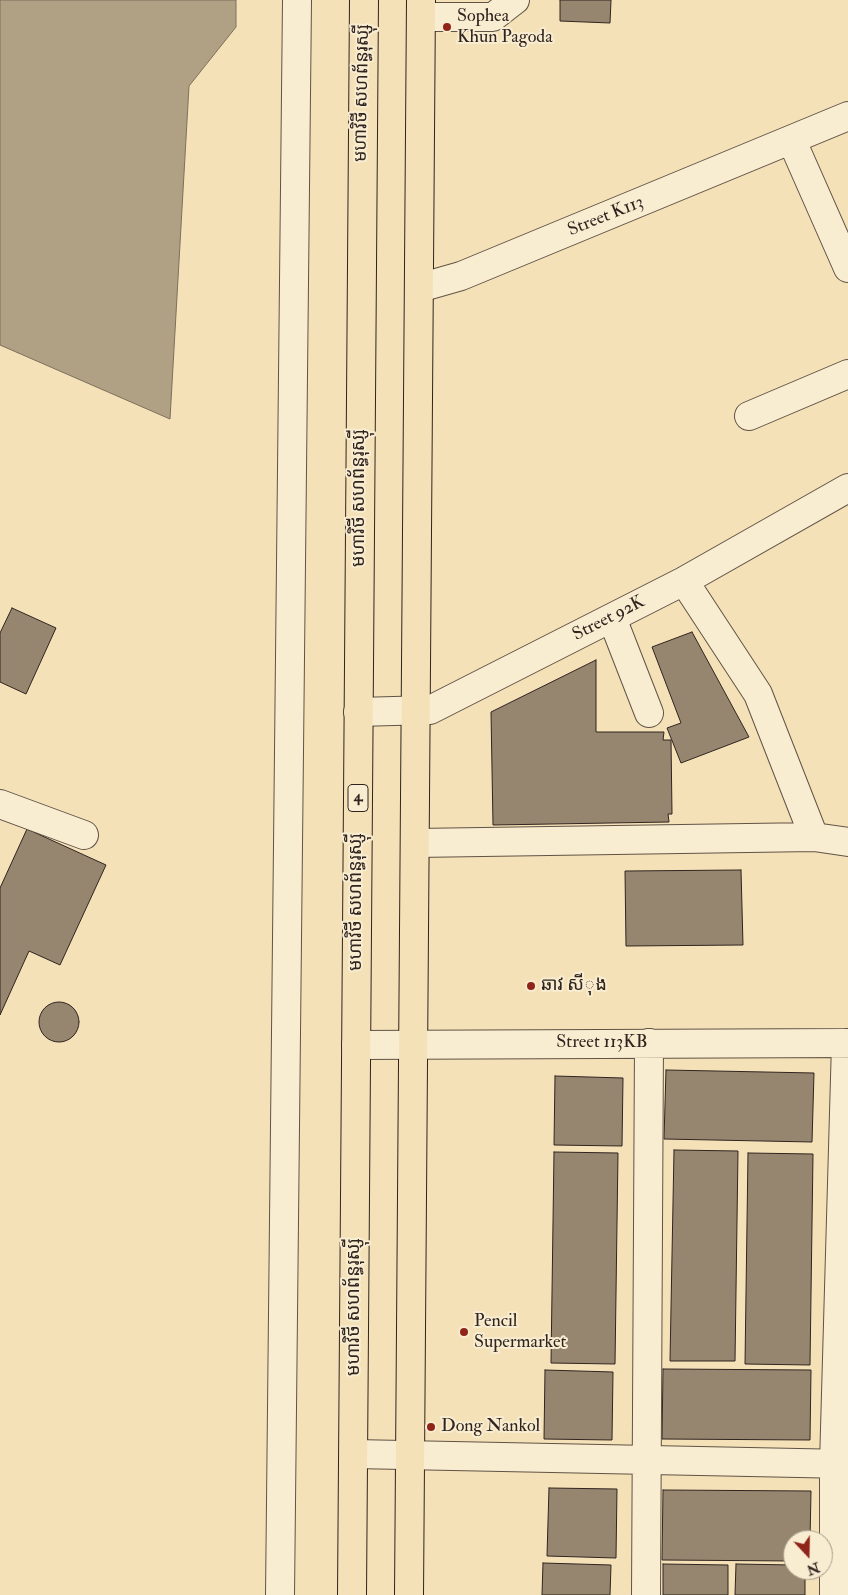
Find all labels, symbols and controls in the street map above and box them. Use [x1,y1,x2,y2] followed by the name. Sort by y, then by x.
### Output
[457,6,553,48] place label: Sophea Khun Pagoda
[441,21,453,33] marker: Sophea Khun Pagoda
[351,24,375,162] street label: មហាវិថី សហព័ន្ធរុស្ស៊ី
[565,192,647,242] street label: Street K113
[349,429,371,567] street label: មហាវិថី សហព័ន្ធរុស្ស៊ី
[569,592,649,646] street label: Street 92K
[348,784,368,811] road number: 4
[346,833,368,971] street label: មហាវិថី សហព័ន្ធរុស្ស៊ី
[541,975,607,997] place label: ឆាវ សីុង
[525,980,537,992] marker: ឆាវ សីុង
[556,1032,648,1054] street label: Street 113KB
[344,1238,366,1376] street label: មហាវិថី សហព័ន្ធរុស្ស៊ី
[474,1311,566,1354] place label: Pencil Supermarket
[458,1326,470,1338] marker: Pencil Supermarket
[441,1416,540,1438] place label: Dong Nankol
[425,1421,437,1433] marker: Dong Nankol
[783,1530,833,1580] north arrow
[804,1558,822,1579] text: N

